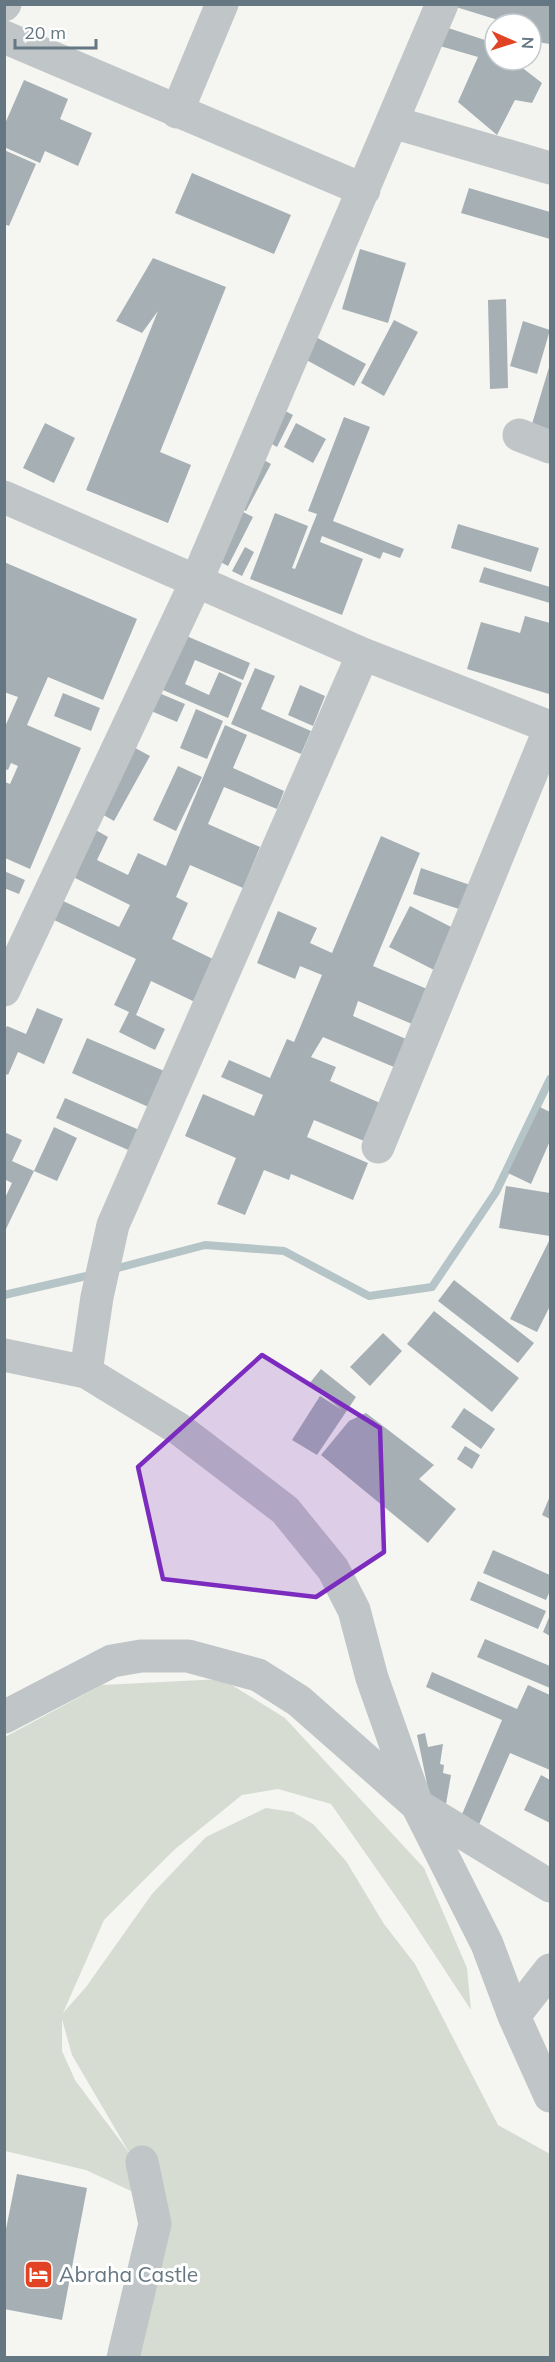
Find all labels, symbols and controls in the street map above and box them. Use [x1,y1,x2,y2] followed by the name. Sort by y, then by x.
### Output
[15,12,96,50] scale bar
[483,12,543,72] north arrow
[24,21,66,44] text: 20 m
[518,36,538,49] text: N
[22,2258,54,2290] hotel icon: Abraha Castle
[59,2261,198,2287] place label: Abraha Castle

